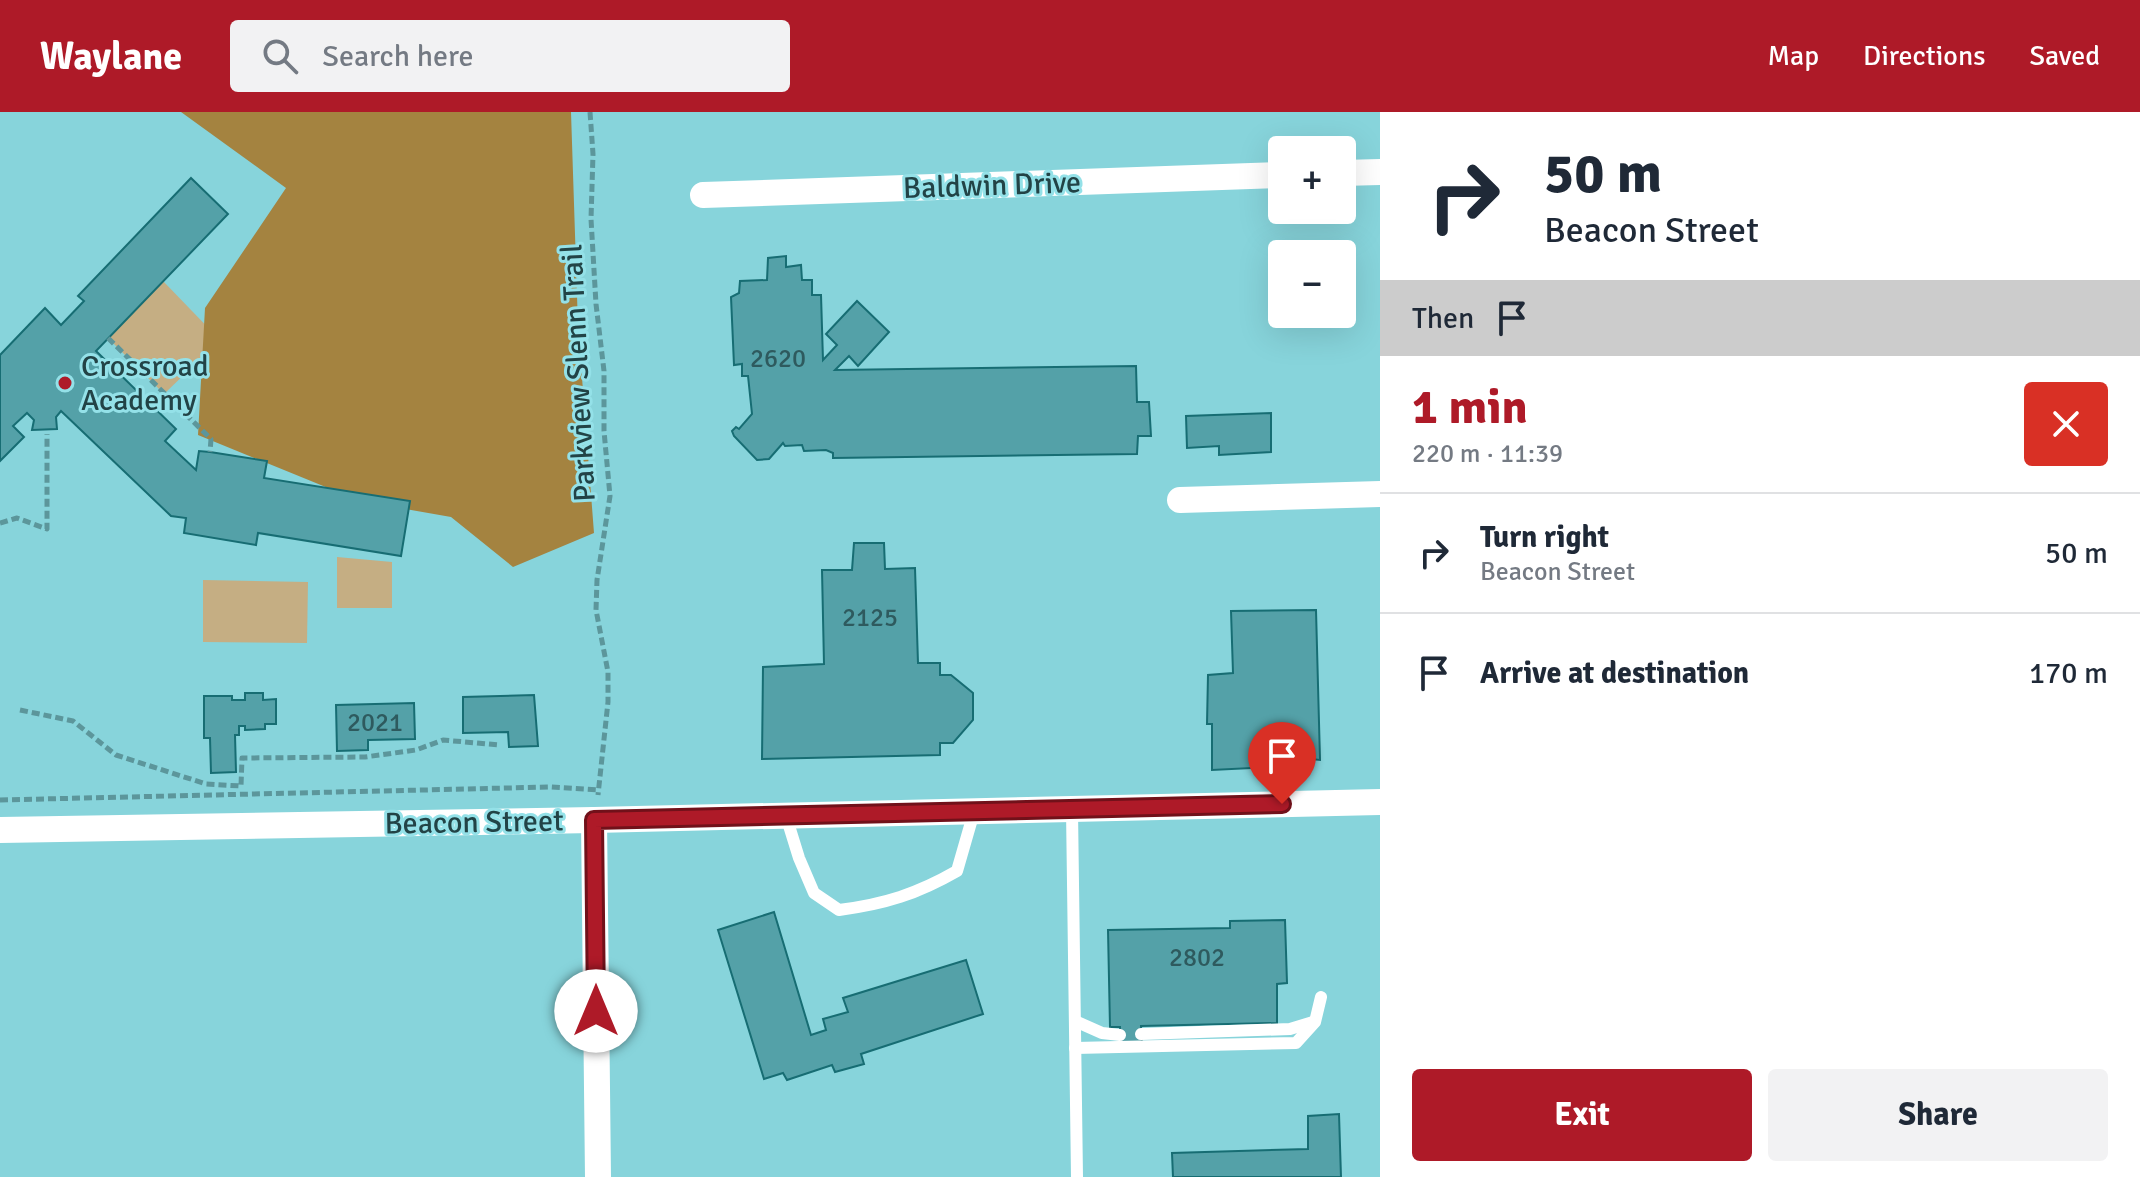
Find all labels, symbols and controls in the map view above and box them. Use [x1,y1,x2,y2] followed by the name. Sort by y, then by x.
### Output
[230,20,790,92] search box
[40,33,182,80] text: Waylane
[258,34,302,78] icon: search
[322,38,474,75] text: Search here
[1767,39,1819,73] text: Map
[1863,39,1985,73] text: Directions
[2029,39,2100,73] text: Saved
[1268,136,1356,328] map controls
[1268,136,1356,224] button: +
[1544,139,1662,208] text: 50 m
[1412,144,1516,248] icon: right
[902,164,1082,207] street label: Baldwin Drive
[1544,208,1759,253] text: Beacon Street
[1268,240,1356,328] button: −
[553,243,604,503] street label: Parkview Slenn Trail
[1490,296,1534,340] icon: arrive
[1412,300,1474,337] text: Then
[750,343,806,375] house number: 2620
[81,348,209,419] place label: Crossroad Academy
[56,374,74,392] marker: Crossroad Academy
[1412,378,1528,437] text: 1 min
[2024,382,2108,466] button: close
[1412,438,1563,470] text: 220 m · 11:39
[1480,519,1609,556] text: Turn right
[1412,531,1456,575] icon: right
[2045,535,2108,572] text: 50 m
[1480,556,1635,588] text: Beacon Street
[842,602,898,634] house number: 2125
[1412,651,1456,695] icon: arrive
[1480,655,1749,692] text: Arrive at destination
[2029,655,2108,692] text: 170 m
[347,707,403,739] house number: 2021
[1248,722,1316,804] pin
[1260,734,1304,778] icon: arrive
[384,802,564,843] street label: Beacon Street
[1169,942,1225,974] house number: 2802
[554,969,638,1053] position arrow
[1412,1069,1752,1161] button: Exit
[1768,1069,2108,1161] button: Share

